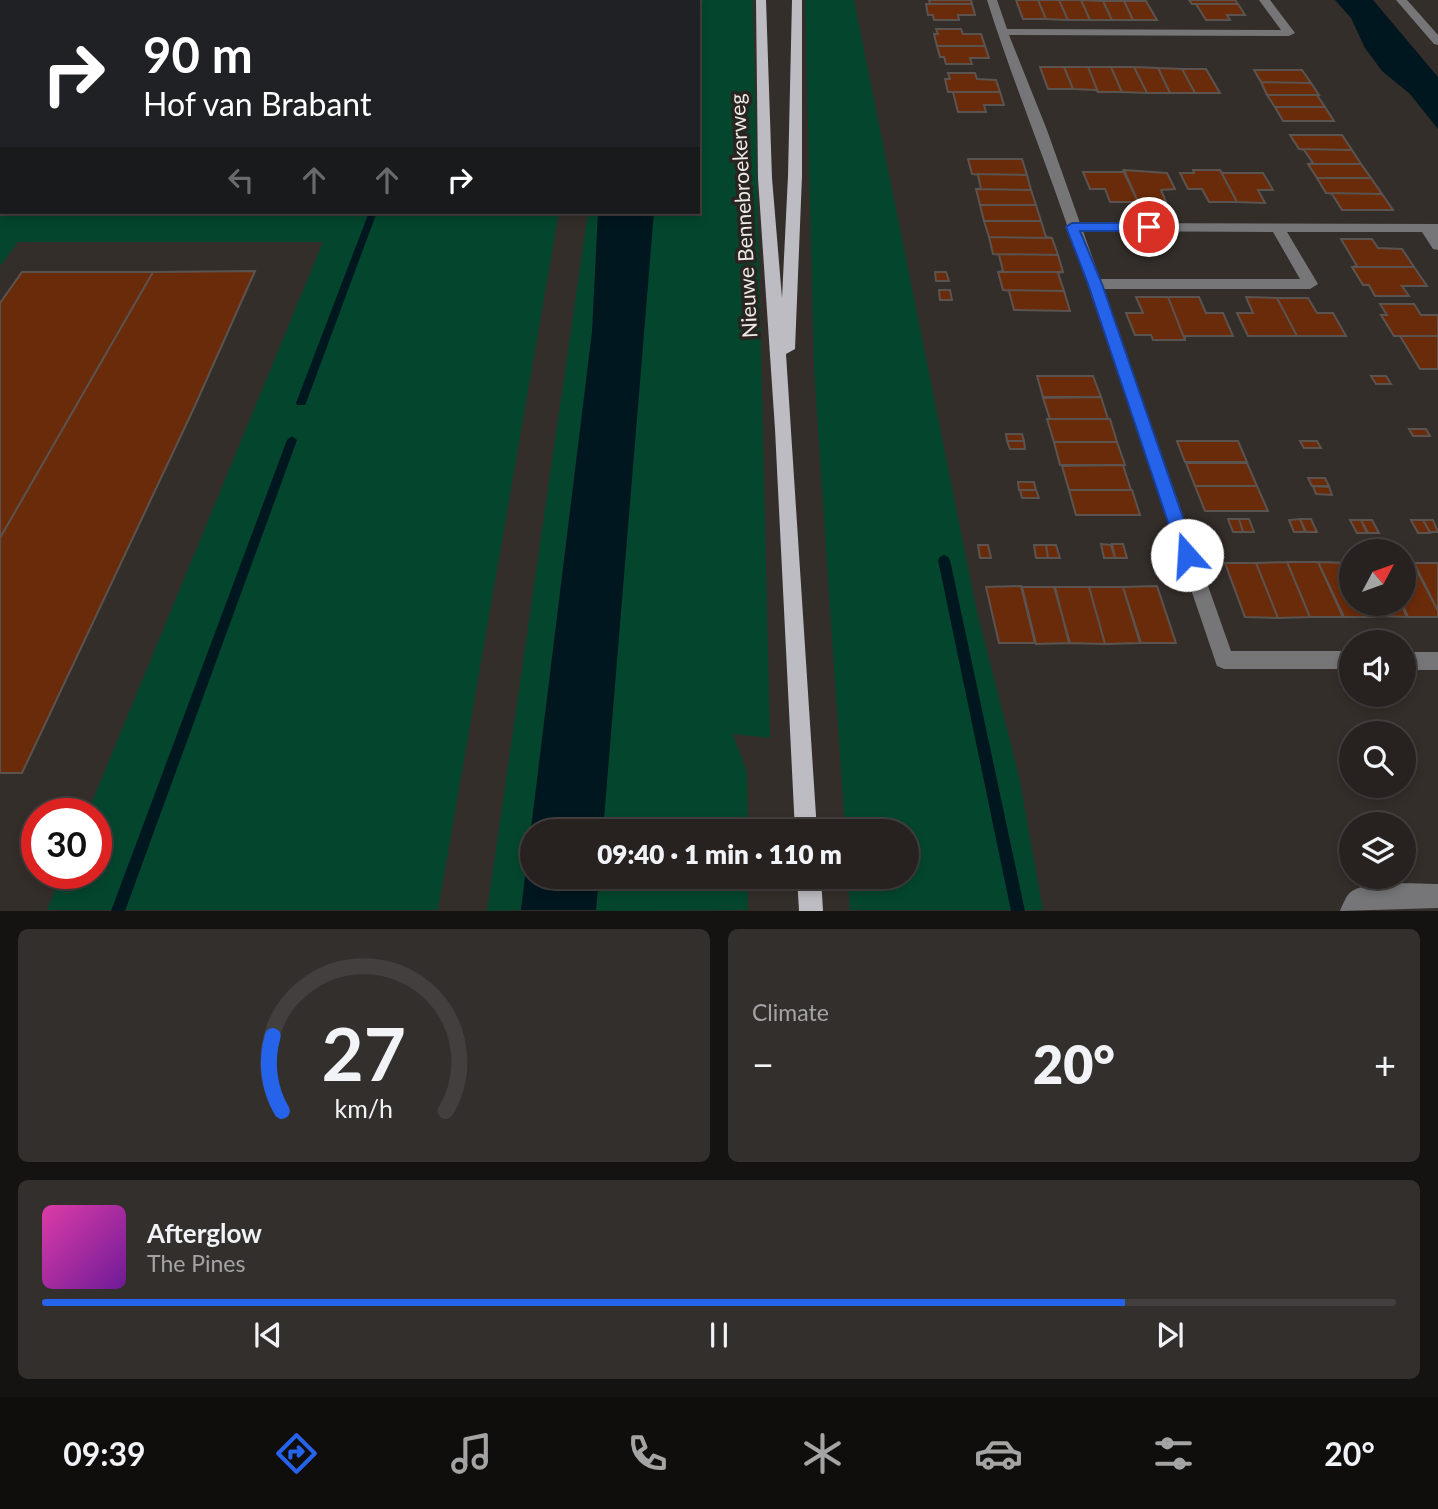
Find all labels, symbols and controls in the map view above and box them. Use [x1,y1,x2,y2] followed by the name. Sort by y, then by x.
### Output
[143,25,253,83] text: 90 m
[28,28,119,119] icon: right
[143,84,371,123] text: Hof van Brabant
[724,93,761,339] street label: Nieuwe Bennebroekerweg
[222,161,260,199] icon: left
[295,161,333,199] icon: ahead
[368,161,406,199] icon: ahead
[441,161,479,199] icon: right
[1119,197,1179,257] pin
[1130,208,1168,246] icon: arrive
[1150,518,1224,592] position arrow
[1339,539,1416,616] north arrow
[1339,539,1416,889] map controls
[1339,630,1416,707] button: sound
[1339,721,1416,798] button: search
[21,798,112,889] speed limit sign: 30
[1339,812,1416,889] button: layers
[597,838,842,870] text: 09:40 · 1 min · 110 m
[752,998,829,1026] text: Climate
[322,1010,406,1098] text: 27
[1033,1033,1115,1095] text: 20°
[752,1041,774,1087] text: −
[1374,1041,1396,1087] text: +
[335,1093,393,1123] text: km/h
[147,1217,262,1249] text: Afterglow
[147,1249,245,1277] text: The Pines
[249,1316,287,1354] icon: previous
[700,1316,738,1354] icon: pause
[1151,1316,1189,1354] icon: next
[272,1429,321,1478] icon: directions
[447,1429,496,1478] icon: music
[623,1429,672,1478] icon: phone
[798,1429,847,1478] icon: climate
[974,1429,1023,1478] icon: car
[1149,1429,1198,1478] icon: filters
[63,1434,146,1473] text: 09:39
[1324,1434,1375,1473] text: 20°

